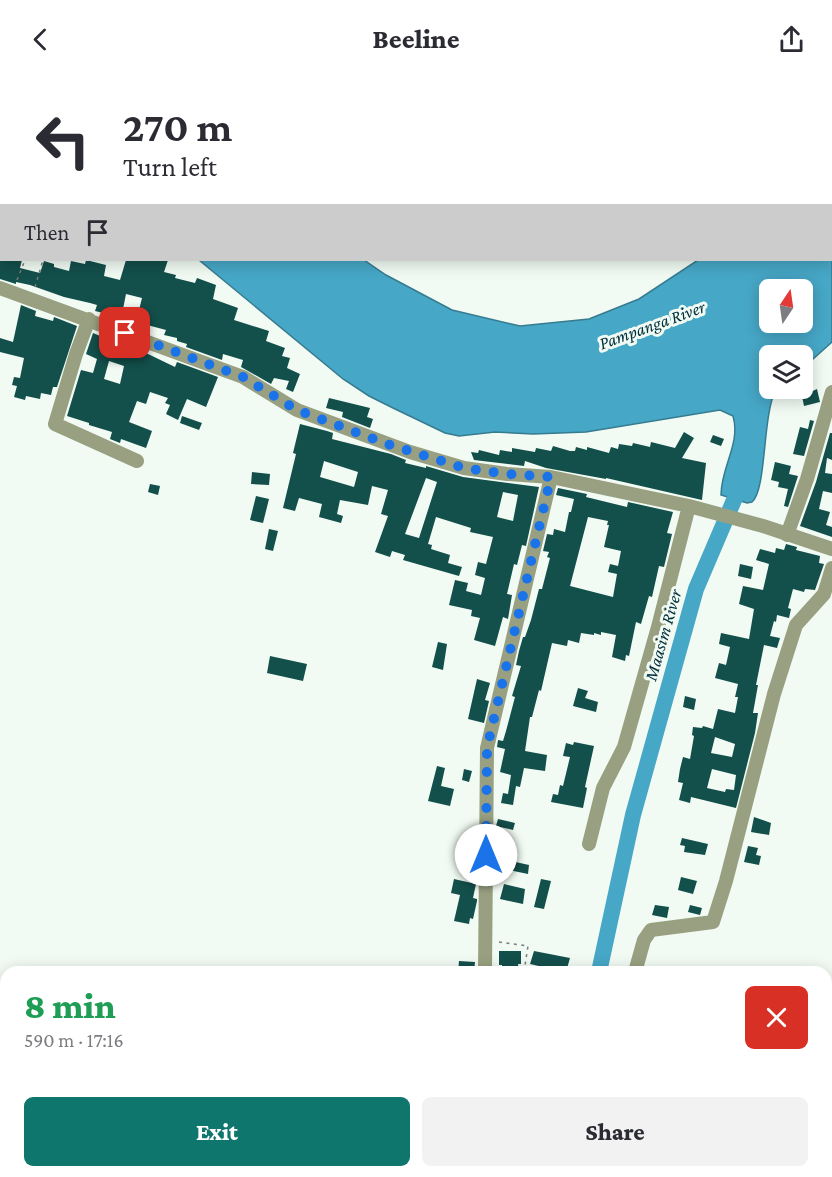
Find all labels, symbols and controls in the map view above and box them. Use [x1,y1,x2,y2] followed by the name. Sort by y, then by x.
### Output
[24,23,57,56] icon: back
[775,23,808,56] icon: share
[372,24,460,54] text: Beeline
[24,102,102,180] icon: left
[123,103,232,150] text: 270 m
[123,152,217,182] text: Turn left
[81,216,114,249] icon: arrive
[24,220,69,245] text: Then
[759,279,813,333] north arrow
[759,279,813,399] map controls
[596,296,708,353] water label: Pampanga River
[99,307,150,358] pin
[108,316,141,349] icon: arrive
[759,345,813,399] button: layers
[640,586,686,684] water label: Maasim River
[454,823,518,887] position arrow
[24,986,116,1026] text: 8 min
[745,986,808,1049] button: close
[24,1029,124,1051] text: 590 m · 17:16
[24,1097,410,1166] button: Exit
[422,1097,808,1166] button: Share

